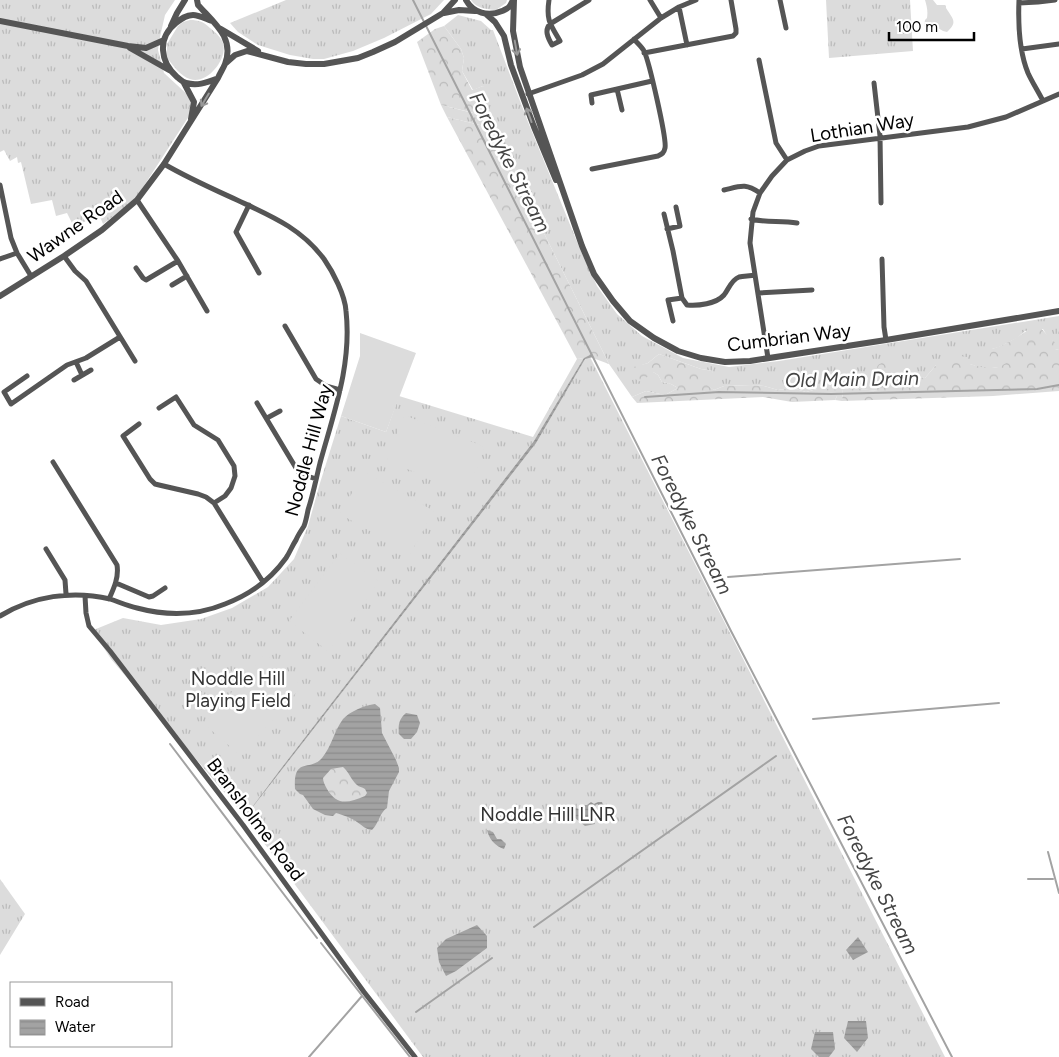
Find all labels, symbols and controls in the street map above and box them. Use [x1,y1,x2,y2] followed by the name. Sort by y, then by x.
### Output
[889,10,974,42] scale bar
[896,18,938,36] text: 100 m
[512,39,522,55] one-way arrow
[464,88,556,236] water label: Foredyke Stream
[199,92,209,106] one-way arrow
[524,108,533,123] one-way arrow
[808,108,916,147] street label: Lothian Way
[23,185,127,268] street label: Wawne Road
[726,318,852,356] street label: Cumbrian Way
[785,366,919,392] water label: Old Main Drain
[280,381,337,519] street label: Noddle Hill Way
[646,450,738,598] water label: Foredyke Stream
[185,667,291,712] park label: Noddle Hill Playing Field
[202,753,309,885] street label: Bransholme Road
[480,803,616,826] park label: Noddle Hill LNR
[832,810,924,958] water label: Foredyke Stream
[10,982,172,1047] legend
[55,993,90,1011] text: Road
[55,1018,95,1036] text: Water

